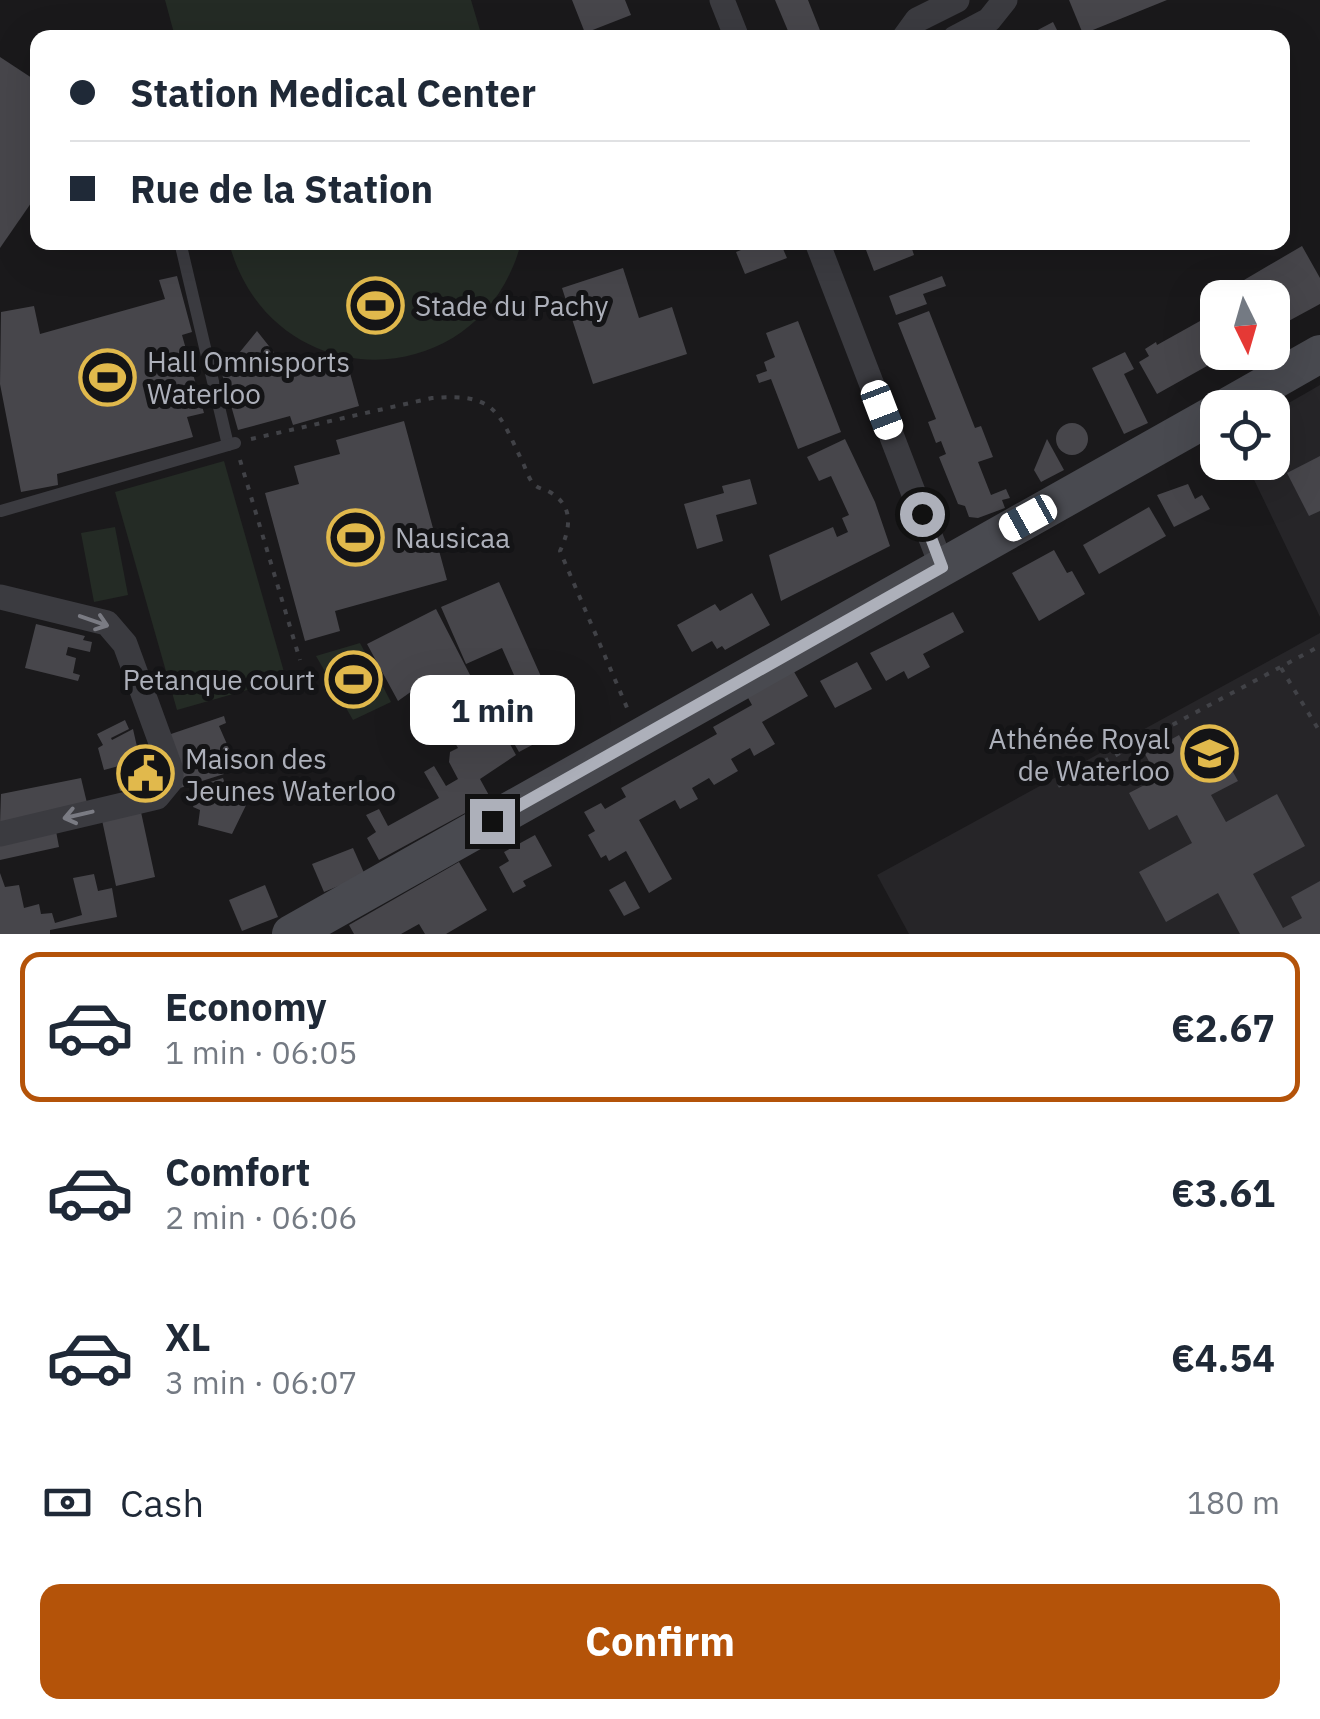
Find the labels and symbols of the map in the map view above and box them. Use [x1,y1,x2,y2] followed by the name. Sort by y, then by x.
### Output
[346,275,406,335] sports icon: Stade du Pachy
[1200,280,1290,370] north arrow
[415,287,608,324] place label: Stade du Pachy
[147,343,350,412] place label: Hall Omnisports Waterloo
[78,347,138,407] sports icon: Hall Omnisports Waterloo
[857,377,907,443] car
[994,490,1062,546] car
[900,492,945,537] route start
[326,507,386,567] sports icon: Nausicaa
[395,519,510,556] place label: Nausicaa
[78,613,109,631] one-way arrow
[324,649,384,709] sports icon: Petanque court
[123,661,315,698] place label: Petanque court
[410,676,574,746] callout: 1 min
[989,720,1170,789] place label: Athénée Royal de Waterloo
[1179,724,1239,784] school or university icon: Athénée Royal de Waterloo
[185,740,396,809] place label: Maison des Jeunes Waterloo
[116,744,176,804] public building icon: Maison des Jeunes Waterloo
[470,799,515,844] route end
[63,807,95,825] one-way arrow

